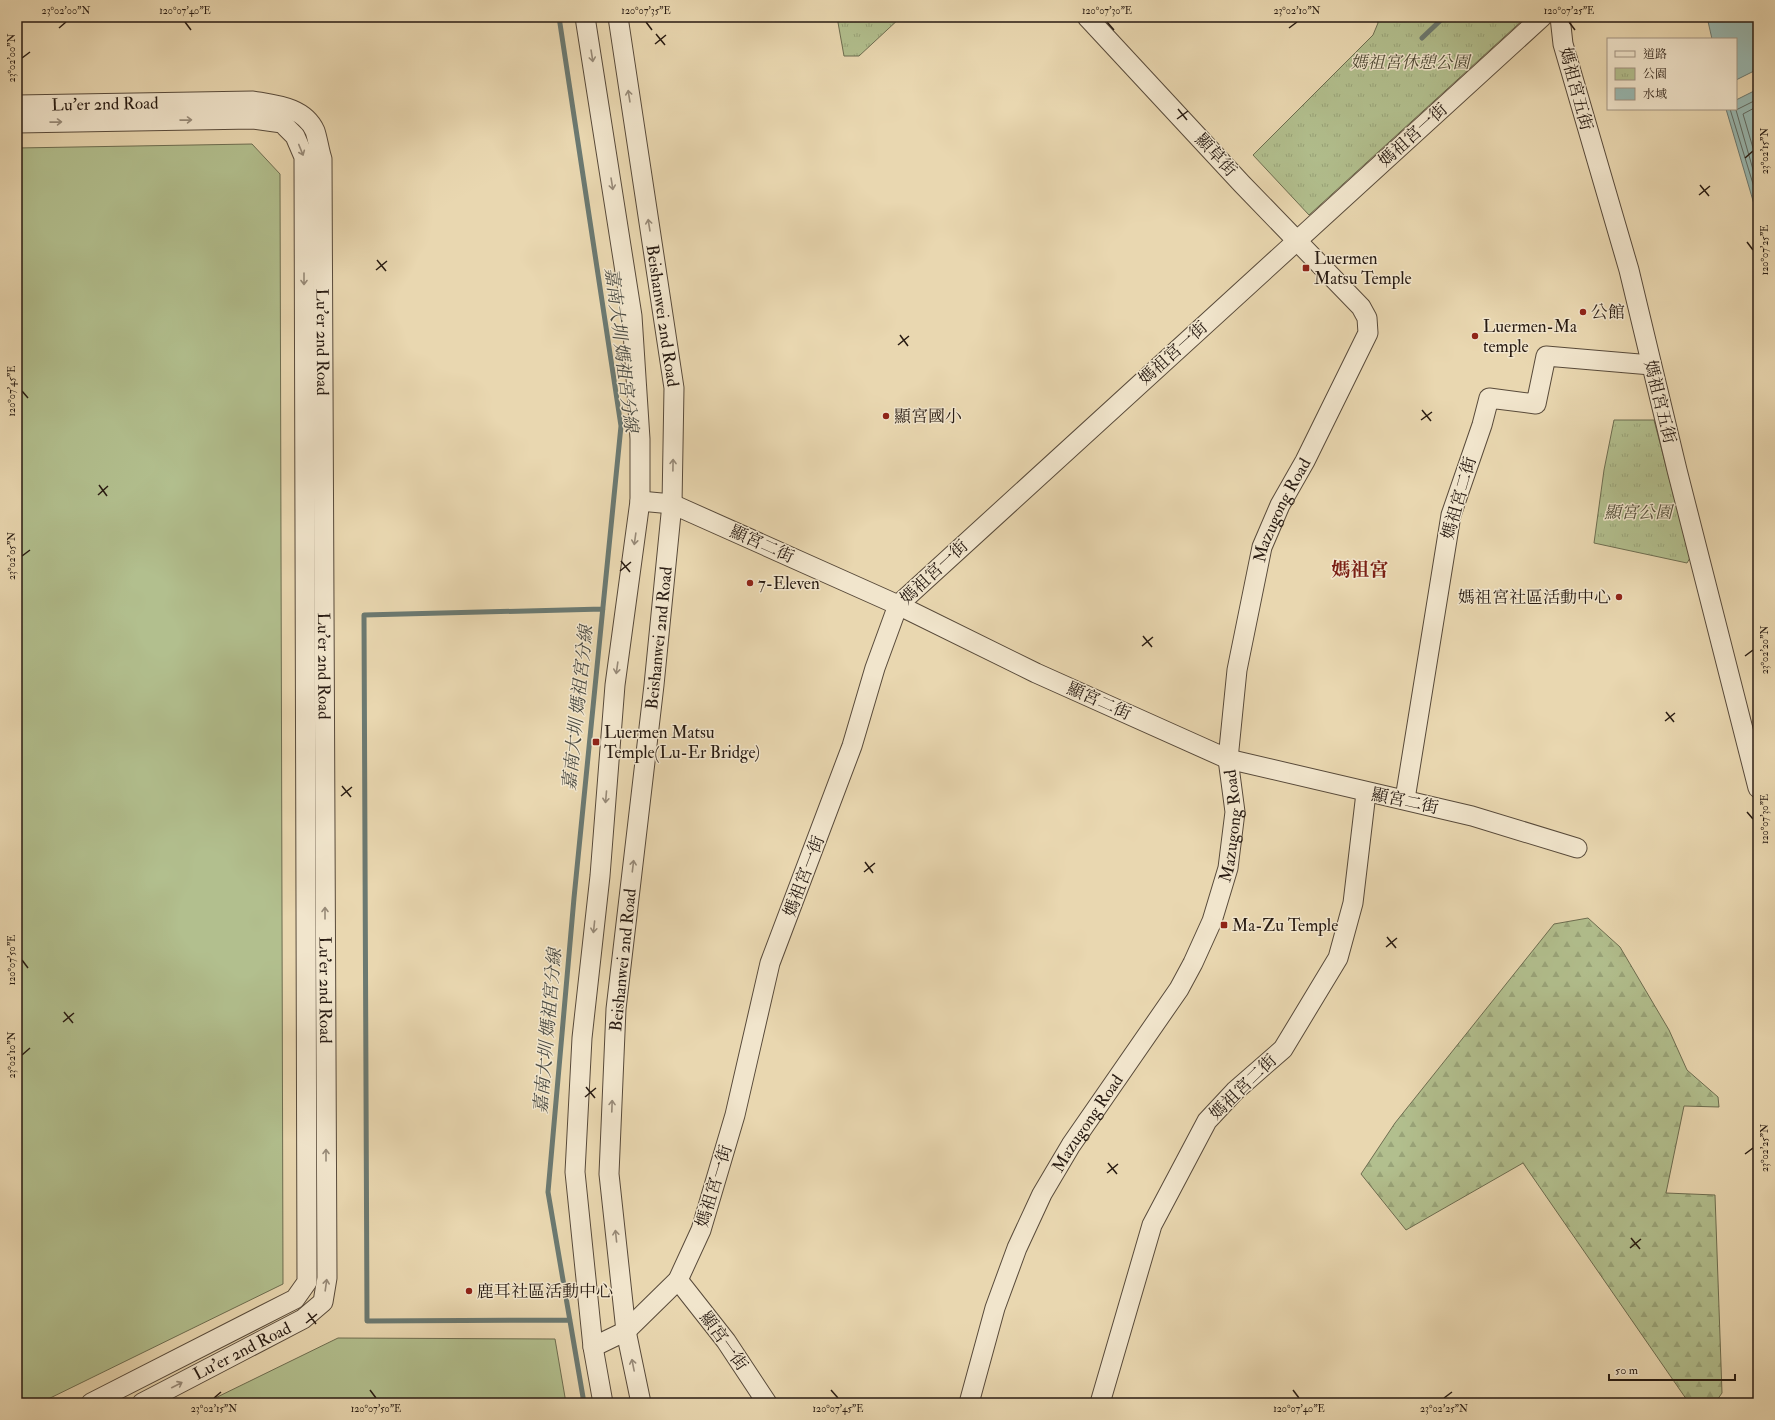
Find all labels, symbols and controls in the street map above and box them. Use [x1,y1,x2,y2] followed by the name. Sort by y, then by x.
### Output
[42,5,90,17] text: 23°02'00"N
[159,5,211,17] text: 120°07'40"E
[621,5,671,17] text: 120°07'35"E
[1082,5,1132,17] text: 120°07'30"E
[1273,5,1321,17] text: 23°02'10"N
[1544,5,1594,17] text: 120°07'25"E
[6,34,18,82] text: 23°02'00"N
[1607,38,1737,110] legend
[1555,45,1597,133] street label: 媽祖宮五街
[1643,47,1667,62] text: 道路
[588,49,596,62] one-way arrow
[1351,52,1472,73] park label: 媽祖宮休憩公園
[1643,67,1667,82] text: 公園
[1643,87,1667,102] text: 水域
[625,90,633,103] one-way arrow
[51,92,159,115] street label: Lu'er 2nd Road
[1374,99,1452,171] street label: 媽祖宮一街
[179,116,192,124] one-way arrow
[49,119,62,126] one-way arrow
[1759,128,1771,174] text: 23°02'15"N
[1191,129,1241,181] street label: 顯草街
[297,144,305,156] one-way arrow
[608,177,616,190] one-way arrow
[645,219,653,232] one-way arrow
[1759,225,1771,275] text: 120°07'25"E
[642,243,684,389] street label: Beishanwei 2nd Road
[1314,248,1412,290] place label: Luermen Matsu Temple
[1301,263,1311,273] marker: Luermen Matsu Temple
[599,266,643,436] water label: 嘉南大圳 媽祖宮分線
[300,272,308,285] one-way arrow
[312,289,334,396] street label: Lu'er 2nd Road
[1591,302,1625,323] place label: 公館
[1578,307,1588,317] marker: 公館
[1483,316,1578,358] place label: Luermen-Ma temple
[1134,317,1212,389] street label: 媽祖宮一街
[1470,331,1480,341] marker: Luermen-Ma temple
[1640,358,1680,446] street label: 媽祖宮五街
[6,366,18,416] text: 120°07'45"E
[894,406,962,427] place label: 顯宮國小
[881,411,891,421] marker: 顯宮國小
[1249,454,1315,564] street label: Mazugong Road
[1437,454,1481,542] street label: 媽祖宮二街
[669,459,677,472] one-way arrow
[1604,502,1675,523] park label: 顯宮公園
[727,521,797,567] street label: 顯宮二街
[6,532,18,580] text: 23°02'05"N
[631,532,639,545] one-way arrow
[896,535,972,609] street label: 媽祖宮一街
[1331,558,1389,582] district label: 媽祖宮
[641,565,677,710] street label: Beishanwei 2nd Road
[758,573,820,594] place label: 7-Eleven
[745,578,755,588] marker: 7-Eleven
[1458,587,1611,608] place label: 媽祖宮社區活動中心
[1614,592,1624,602] marker: 媽祖宮社區活動中心
[314,613,335,720] street label: Lu'er 2nd Road
[558,622,598,792] water label: 嘉南大圳 媽祖宮分線
[1759,626,1771,674] text: 23°02'20"N
[613,661,621,674] one-way arrow
[1064,678,1134,724] street label: 顯宮二街
[604,722,760,764] place label: Luermen Matsu Temple(Lu-Er Bridge)
[591,737,601,747] marker: Luermen Matsu Temple(Lu-Er Bridge)
[1214,768,1246,885] street label: Mazugong Road
[1370,784,1440,818] street label: 顯宮二街
[603,790,610,803] one-way arrow
[1759,794,1771,844] text: 120°07'30"E
[779,833,829,919] street label: 媽祖宮一街
[629,859,636,872] one-way arrow
[605,887,641,1032] street label: Beishanwei 2nd Road
[321,907,329,920] one-way arrow
[1232,915,1338,937] place label: Ma-Zu Temple
[591,920,598,933] one-way arrow
[1219,920,1229,930] marker: Ma-Zu Temple
[6,935,18,985] text: 120°07'50"E
[315,937,336,1044] street label: Lu'er 2nd Road
[529,945,567,1115] water label: 嘉南大圳 媽祖宮分線
[6,1031,18,1079] text: 23°02'10"N
[1205,1050,1281,1124] street label: 媽祖宮二街
[1047,1070,1128,1176] street label: Mazugong Road
[608,1100,615,1113] one-way arrow
[1759,1124,1771,1172] text: 23°02'25"N
[692,1142,736,1230] street label: 媽祖宮一街
[322,1149,330,1162] one-way arrow
[612,1230,620,1243] one-way arrow
[322,1279,330,1292] one-way arrow
[477,1281,613,1302] place label: 鹿耳社區活動中心
[464,1286,474,1296] marker: 鹿耳社區活動中心
[696,1307,752,1375] street label: 顯宮一街
[190,1317,295,1385] street label: Lu'er 2nd Road
[1609,1356,1735,1382] scale bar
[629,1359,637,1372] one-way arrow
[1615,1363,1639,1378] text: 50 m
[171,1381,183,1388] one-way arrow
[191,1403,237,1415] text: 23°02'15"N
[351,1403,401,1415] text: 120°07'50"E
[813,1403,863,1415] text: 120°07'45"E
[1273,1403,1325,1415] text: 120°07'40"E
[1420,1403,1468,1415] text: 23°02'25"N

